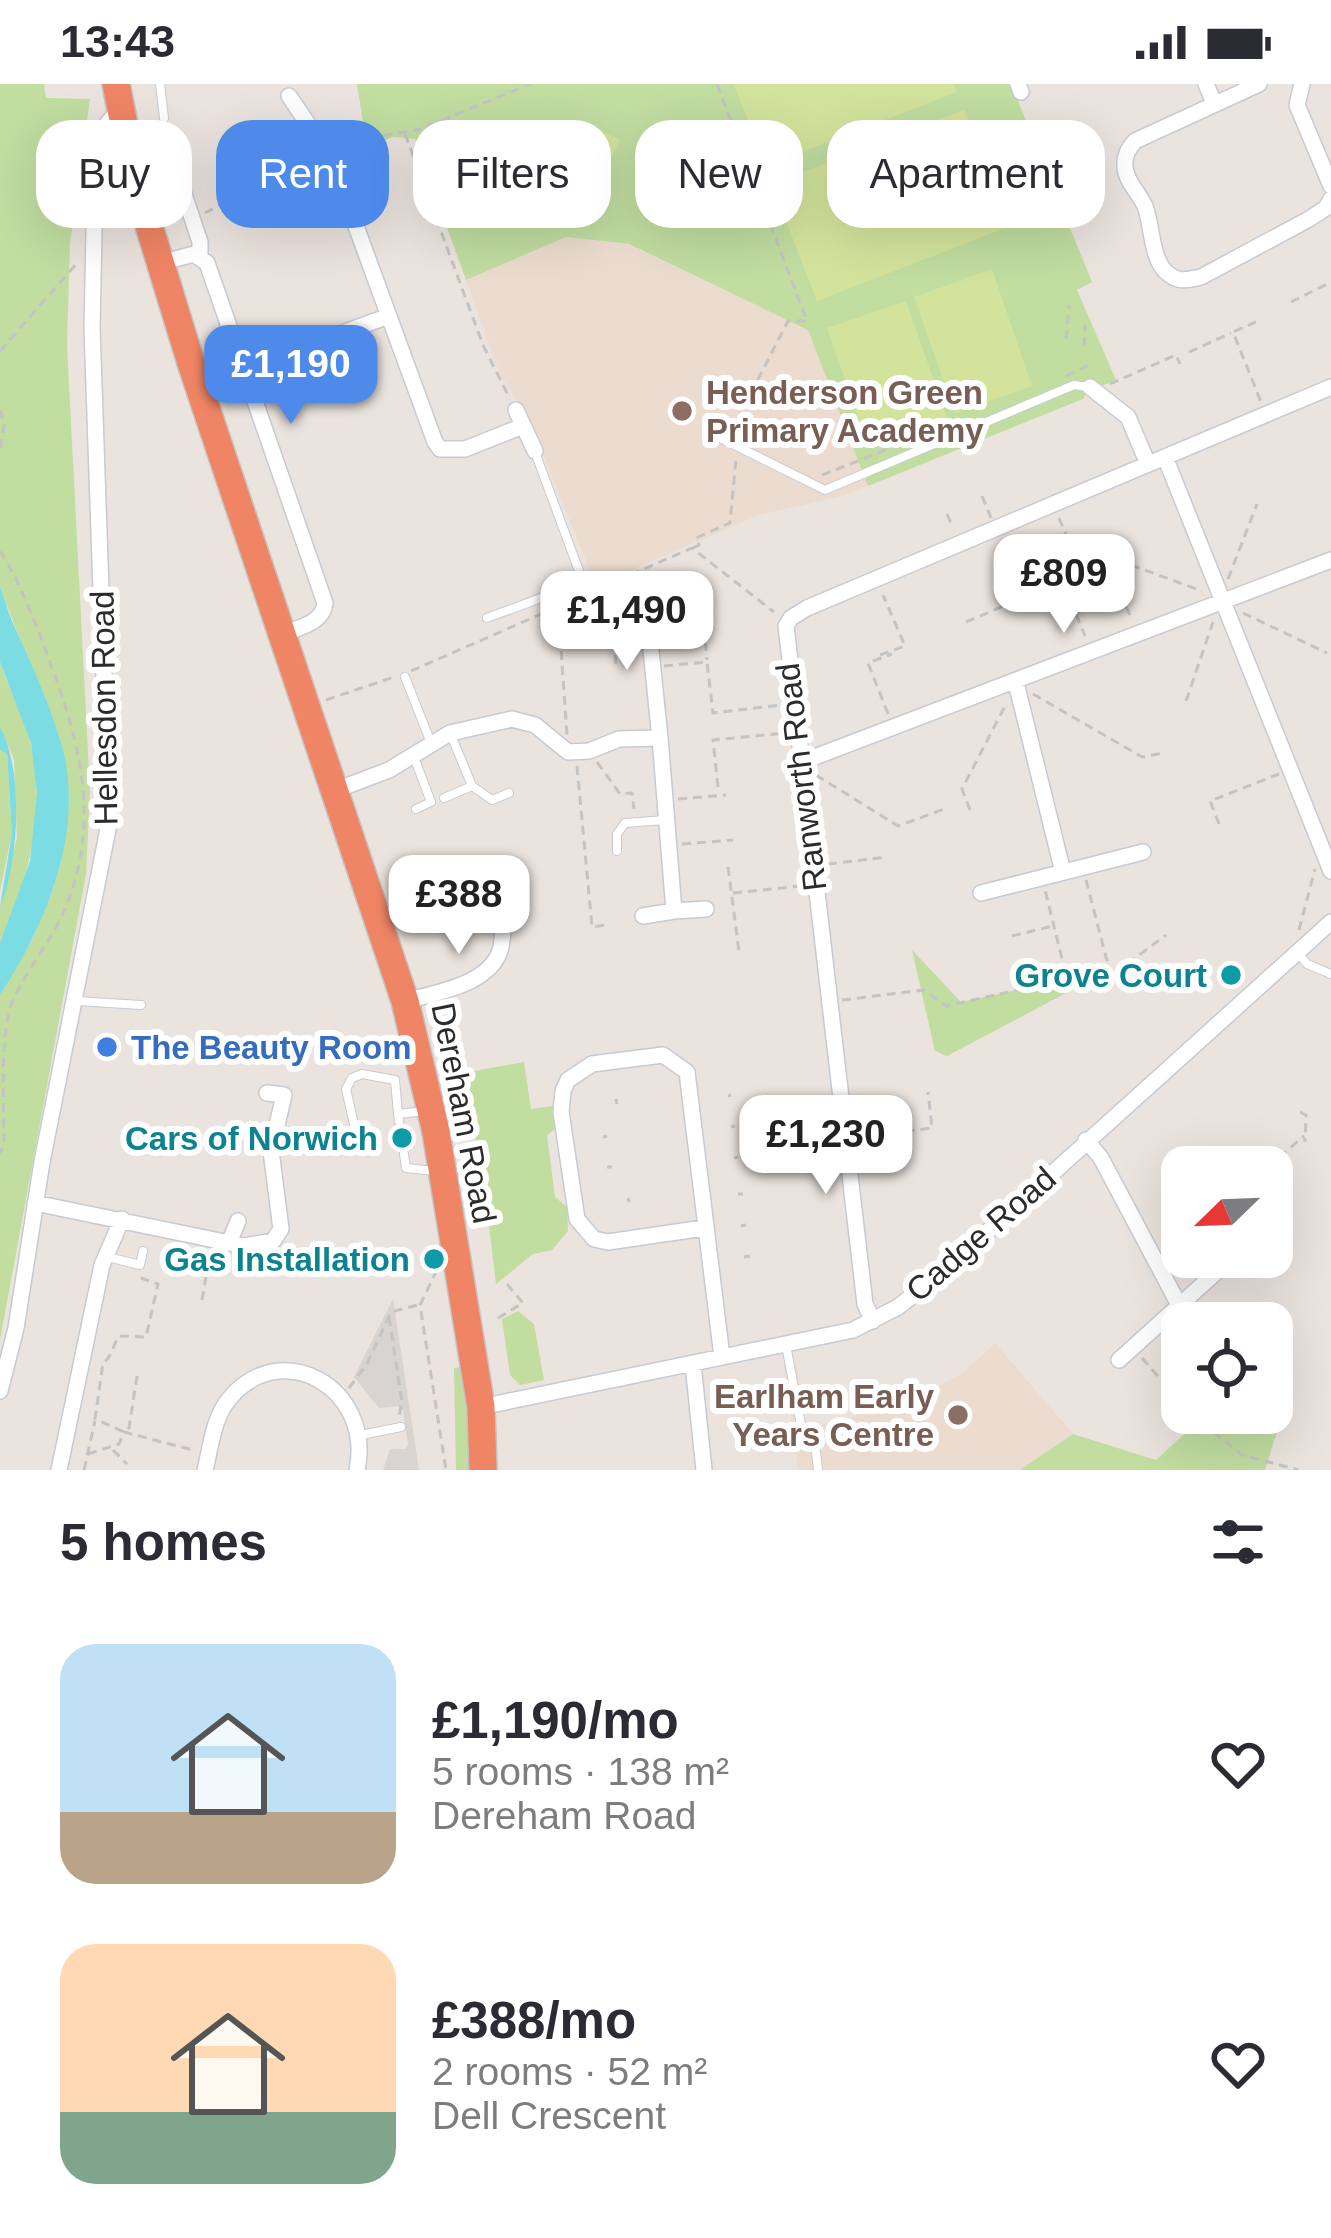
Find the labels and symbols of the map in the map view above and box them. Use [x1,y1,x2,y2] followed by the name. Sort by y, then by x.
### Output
[193,325,389,427] pin: £1,190
[706,374,984,449] place label: Henderson Green Primary Academy
[669,398,695,424] marker: Henderson Green Primary Academy
[993,534,1135,636] pin: £809
[529,571,725,673] pin: £1,490
[83,590,125,826] street label: Hellesdon Road
[769,661,833,893] street label: Ranworth Road
[388,855,530,957] pin: £388
[1014,957,1207,994] place label: Grove Court
[1218,962,1244,988] marker: Grove Court
[424,1000,504,1226] street label: Dereham Road
[131,1029,412,1066] place label: The Beauty Room
[94,1034,120,1060] marker: The Beauty Room
[728,1095,924,1197] pin: £1,230
[125,1120,378,1157] place label: Cars of Norwich
[389,1125,415,1151] marker: Cars of Norwich
[1161,1146,1293,1278] north arrow
[899,1159,1063,1309] street label: Cadge Road
[164,1241,410,1278] place label: Gas Installation
[421,1246,447,1272] marker: Gas Installation
[714,1378,935,1453] place label: Earlham Early Years Centre
[945,1402,971,1428] marker: Earlham Early Years Centre

